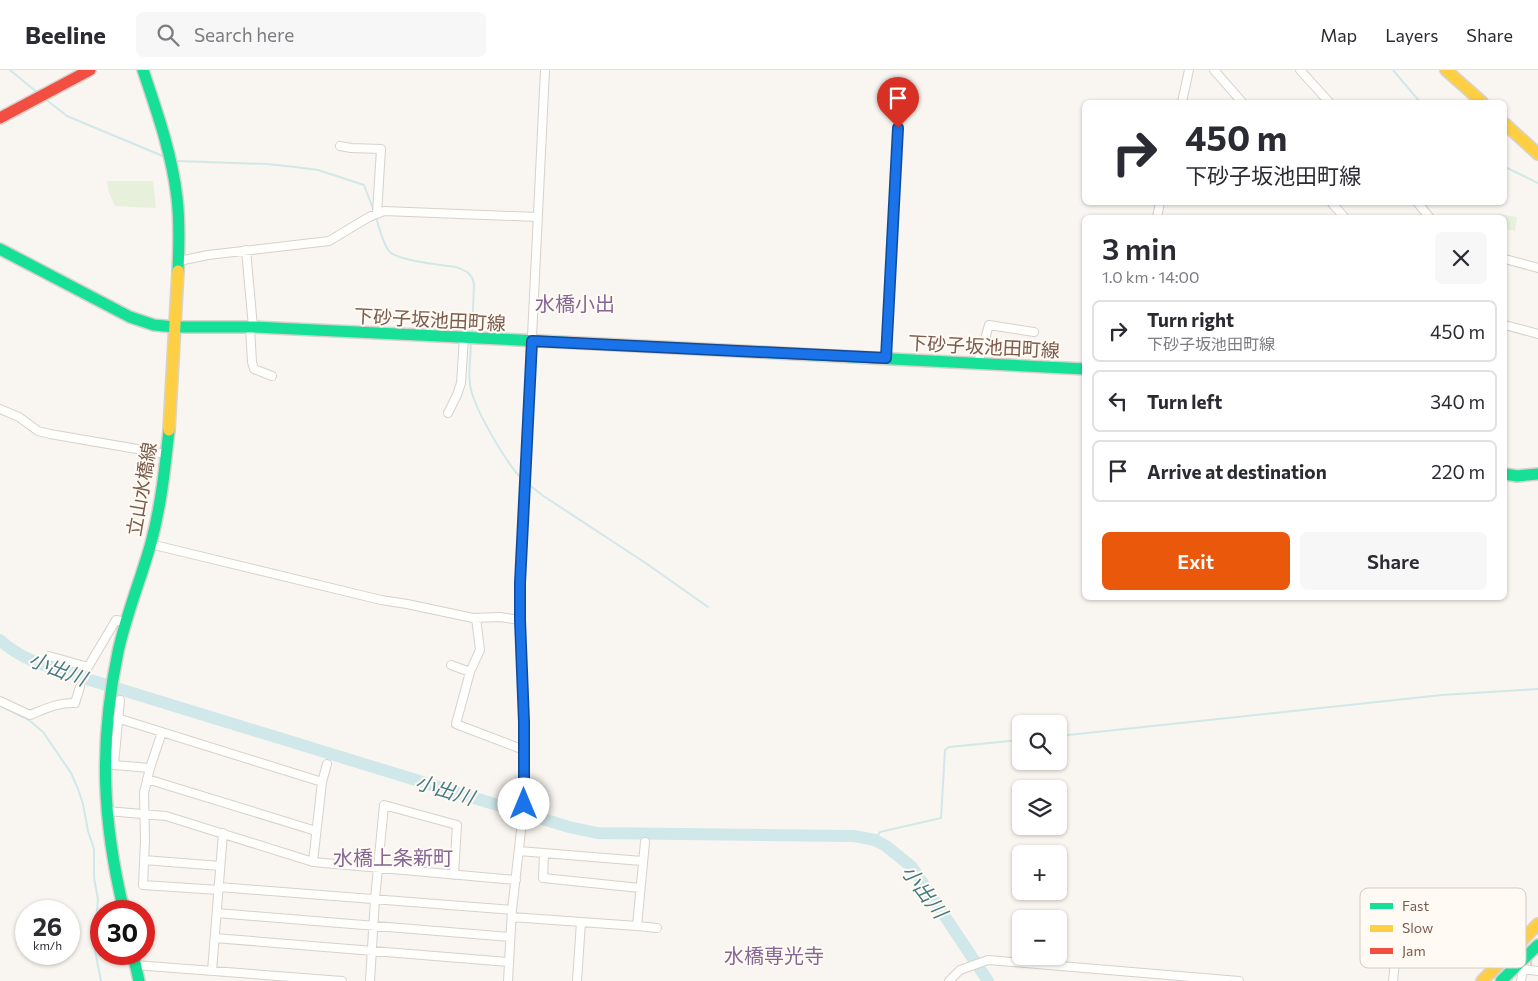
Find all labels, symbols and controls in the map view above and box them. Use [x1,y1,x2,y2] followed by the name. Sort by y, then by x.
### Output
[136,12,486,57] search box
[25,20,106,49] text: Beeline
[154,21,182,49] icon: search
[194,23,294,46] text: Search here
[1320,24,1357,46] text: Map
[1385,24,1438,46] text: Layers
[1466,24,1513,46] text: Share
[877,77,919,128] pin
[884,84,912,112] icon: arrive
[1185,115,1287,158] text: 450 m
[1102,120,1167,185] icon: right
[1185,162,1361,189] text: 下砂子坂池田町線
[1102,229,1177,266] text: 3 min
[1435,232,1487,284] button: close
[1102,267,1199,286] text: 1.0 km · 14:00
[535,291,615,315] district label: 水橋小出
[353,304,507,334] street label: 下砂子坂池田町線
[1147,308,1234,331] text: Turn right
[1104,317,1132,345] icon: right
[1430,320,1485,343] text: 450 m
[907,331,1061,361] street label: 下砂子坂池田町線
[1147,334,1275,353] text: 下砂子坂池田町線
[1104,387,1132,415] icon: left
[1147,390,1222,413] text: Turn left
[1430,390,1485,413] text: 340 m
[121,440,161,538] street label: 立山水橋線
[1104,457,1132,485] icon: arrive
[1147,460,1327,483] text: Arrive at destination
[1431,460,1485,483] text: 220 m
[1102,532,1290,590] button: Exit
[1300,532,1487,590] button: Share
[26,646,92,691] water label: 小出川
[1012,715,1067,965] map controls
[1012,715,1067,770] button: search
[413,769,479,810] water label: 小出川
[497,777,549,829] position arrow
[1012,780,1067,835] button: layers
[333,845,453,869] district label: 水橋上条新町
[1012,845,1067,900] button: +
[897,860,954,924] water label: 小出川
[1360,888,1526,968] legend
[1402,897,1429,914] text: Fast
[90,900,155,965] speed limit sign: 30
[1012,910,1067,965] button: −
[33,911,62,941] text: 26
[1402,919,1433,936] text: Slow
[33,938,62,952] text: km/h
[1402,942,1426,959] text: Jam
[724,943,824,967] district label: 水橋専光寺

